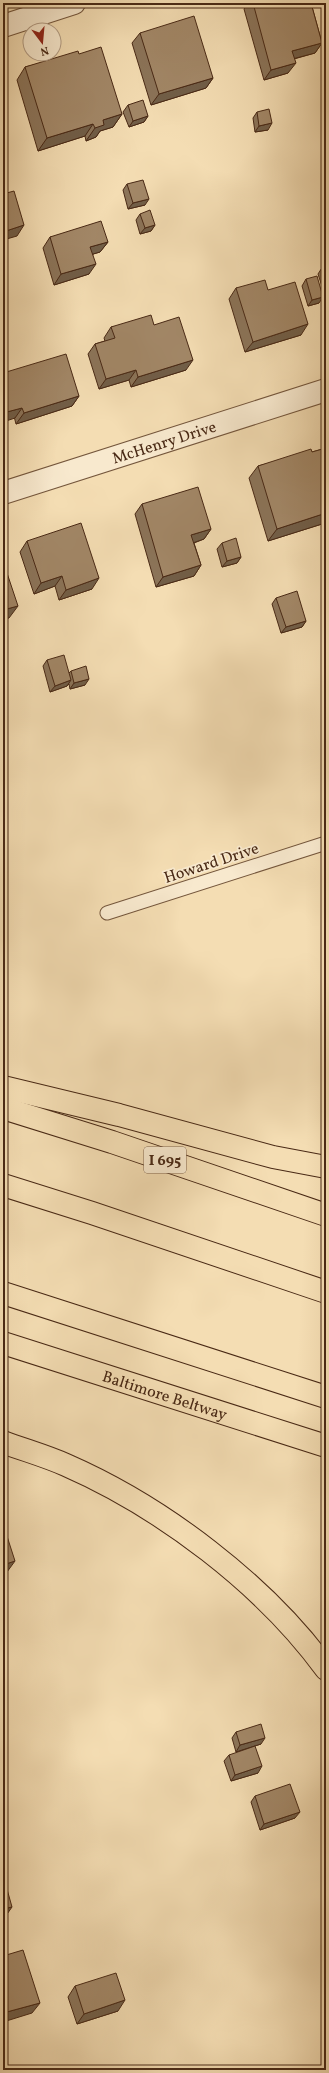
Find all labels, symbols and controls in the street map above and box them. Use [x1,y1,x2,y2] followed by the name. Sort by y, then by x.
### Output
[22,22,62,62] north arrow
[38,42,50,58] text: N
[110,417,219,470] street label: McHenry Drive
[161,838,262,890] street label: Howard Drive
[144,1147,186,1173] road number: I 695
[99,1366,230,1427] street label: Baltimore Beltway

